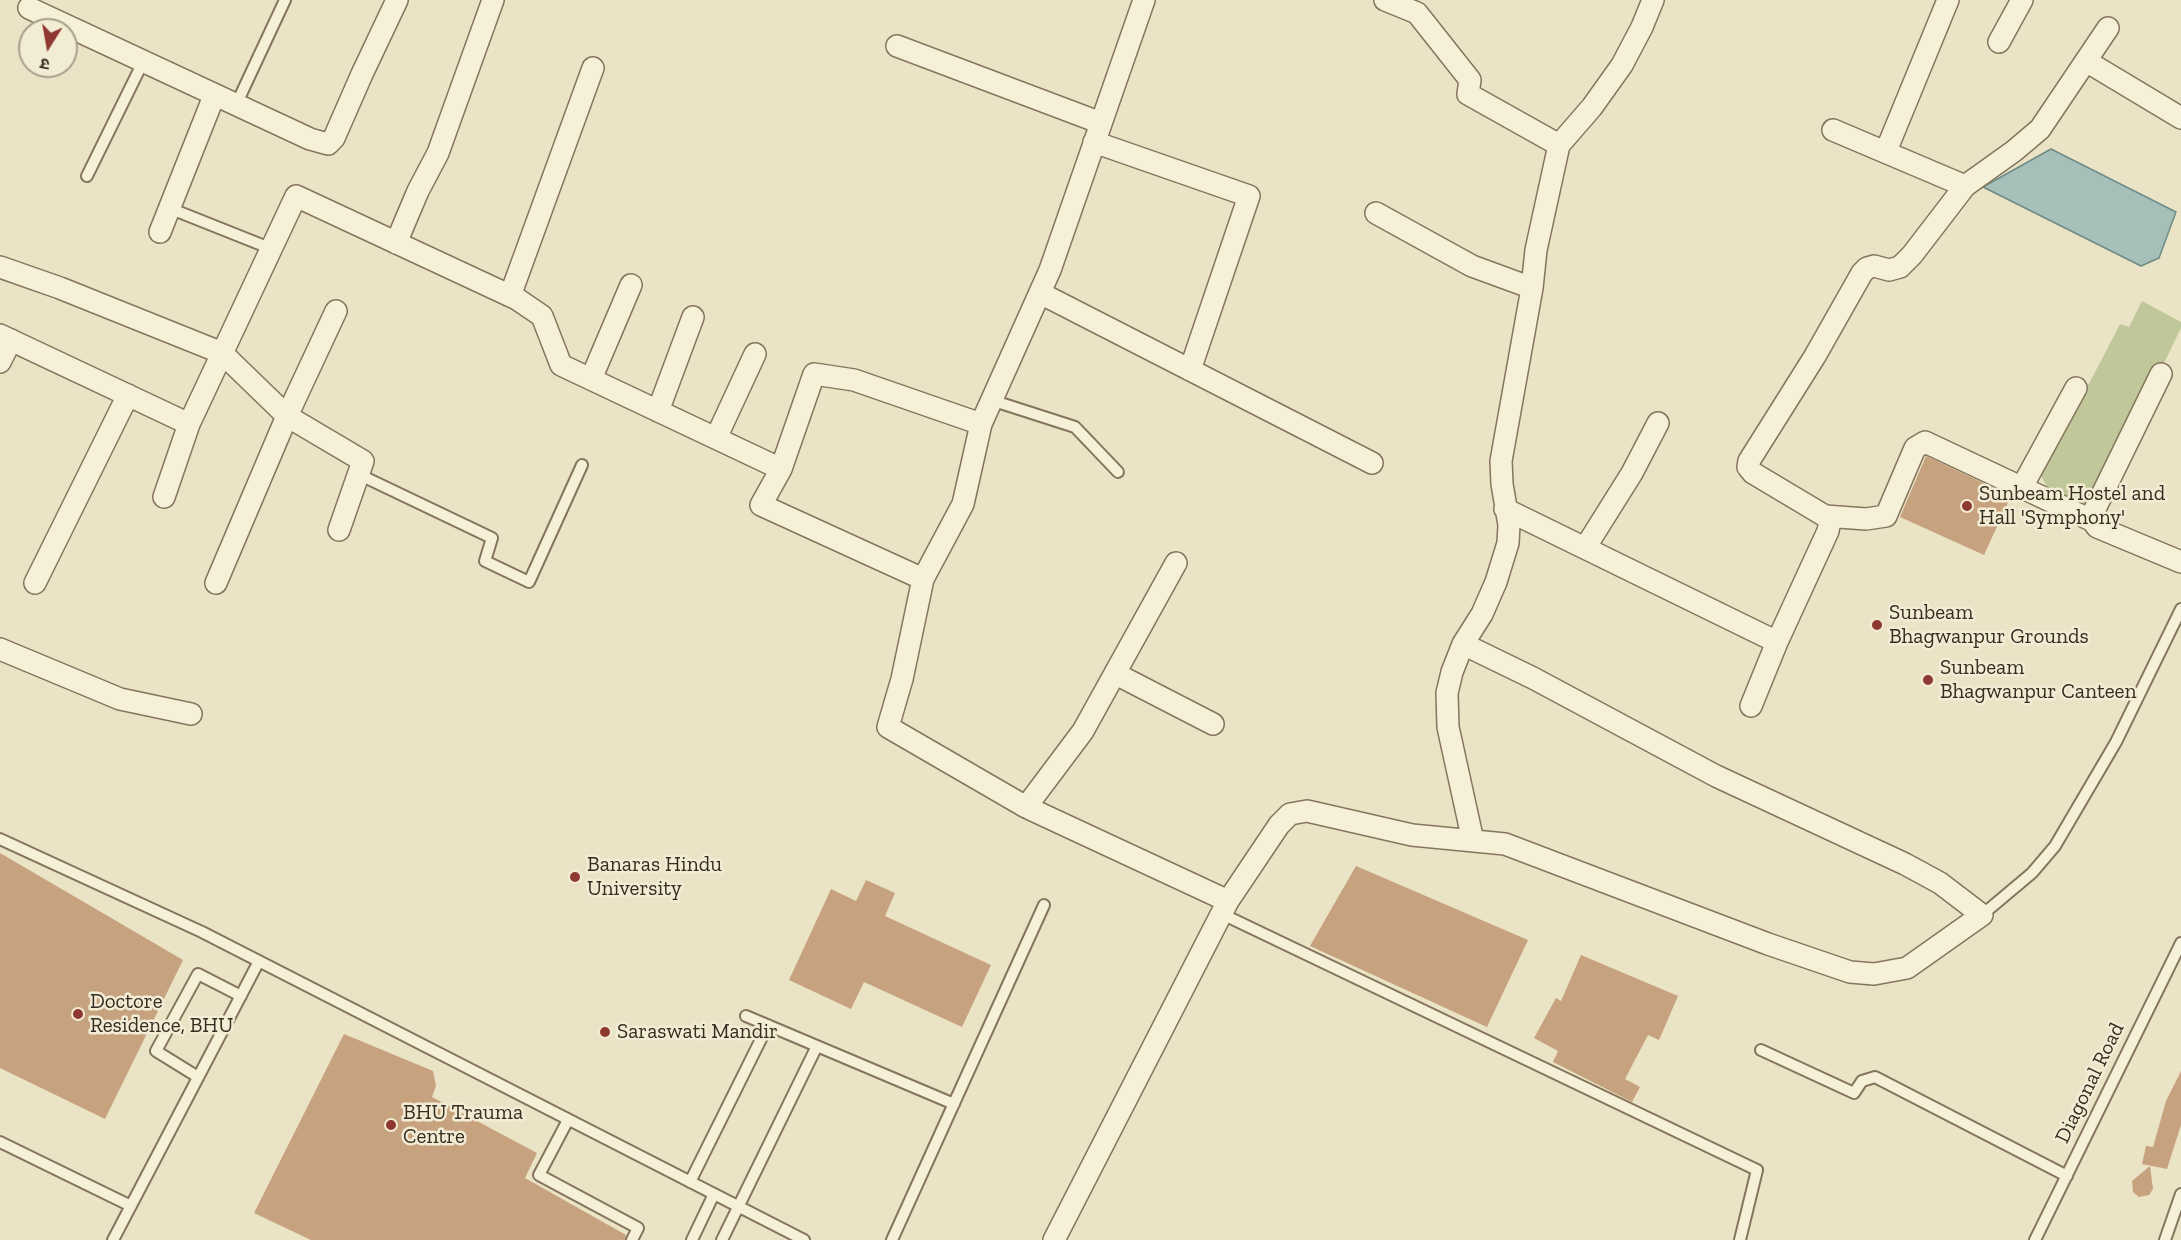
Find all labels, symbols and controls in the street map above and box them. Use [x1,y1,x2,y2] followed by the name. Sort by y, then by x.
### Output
[18,18,78,78] north arrow
[38,54,51,74] text: उ
[1979,481,2165,531] place label: Sunbeam Hostel and Hall 'Symphony'
[1960,499,1974,513] marker: Sunbeam Hostel and Hall 'Symphony'
[1889,600,2089,650] place label: Sunbeam Bhagwanpur Grounds
[1870,618,1884,632] marker: Sunbeam Bhagwanpur Grounds
[1940,655,2136,705] place label: Sunbeam Bhagwanpur Canteen
[1921,673,1935,687] marker: Sunbeam Bhagwanpur Canteen
[587,852,722,902] place label: Banaras Hindu University
[568,870,582,884] marker: Banaras Hindu University
[90,989,233,1039] place label: Doctore Residence, BHU
[71,1007,85,1021] marker: Doctore Residence, BHU
[617,1019,778,1045] place label: Saraswati Mandir
[2050,1019,2130,1147] street label: Diagonal Road
[598,1025,612,1039] marker: Saraswati Mandir
[403,1100,523,1150] place label: BHU Trauma Centre
[384,1118,398,1132] marker: BHU Trauma Centre

